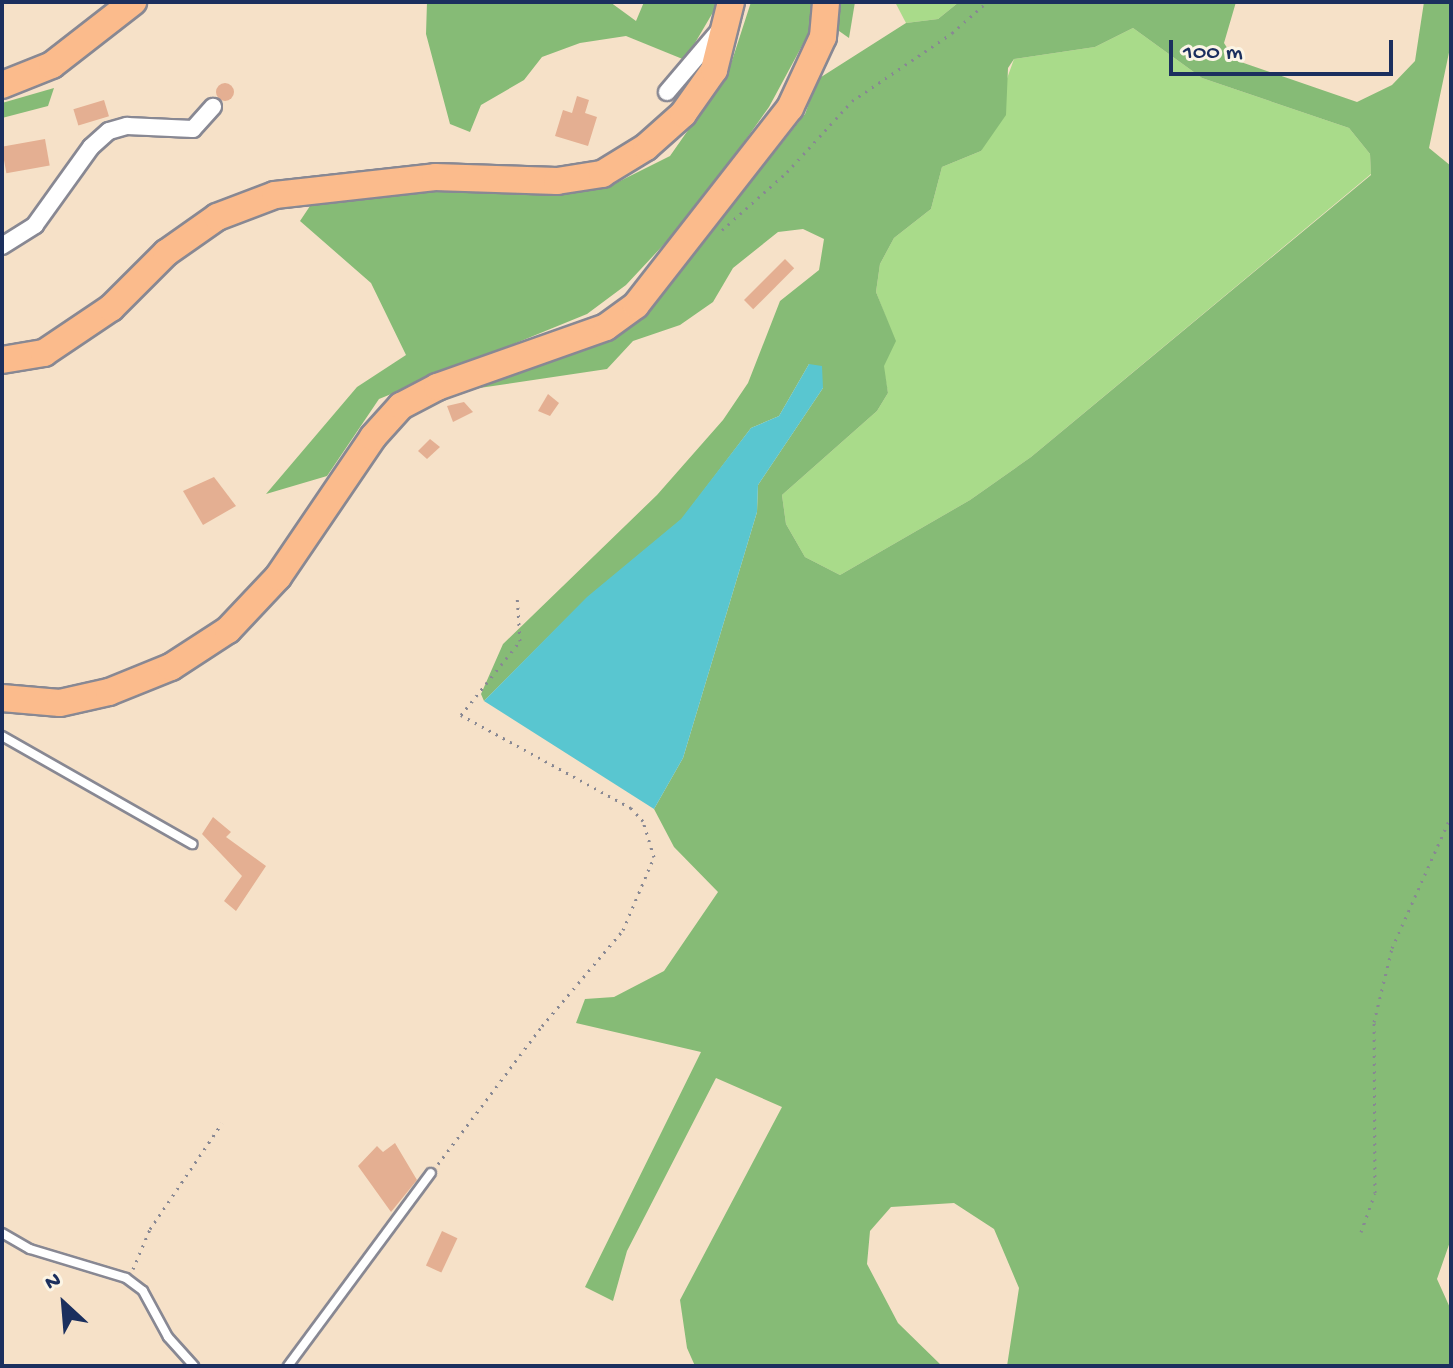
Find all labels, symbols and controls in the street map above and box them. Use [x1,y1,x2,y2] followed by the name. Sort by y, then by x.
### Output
[1173,24,1397,74] scale bar
[1183,39,1243,68] text: 100 m
[24,1264,104,1344] north arrow
[41,1268,66,1297] text: N

